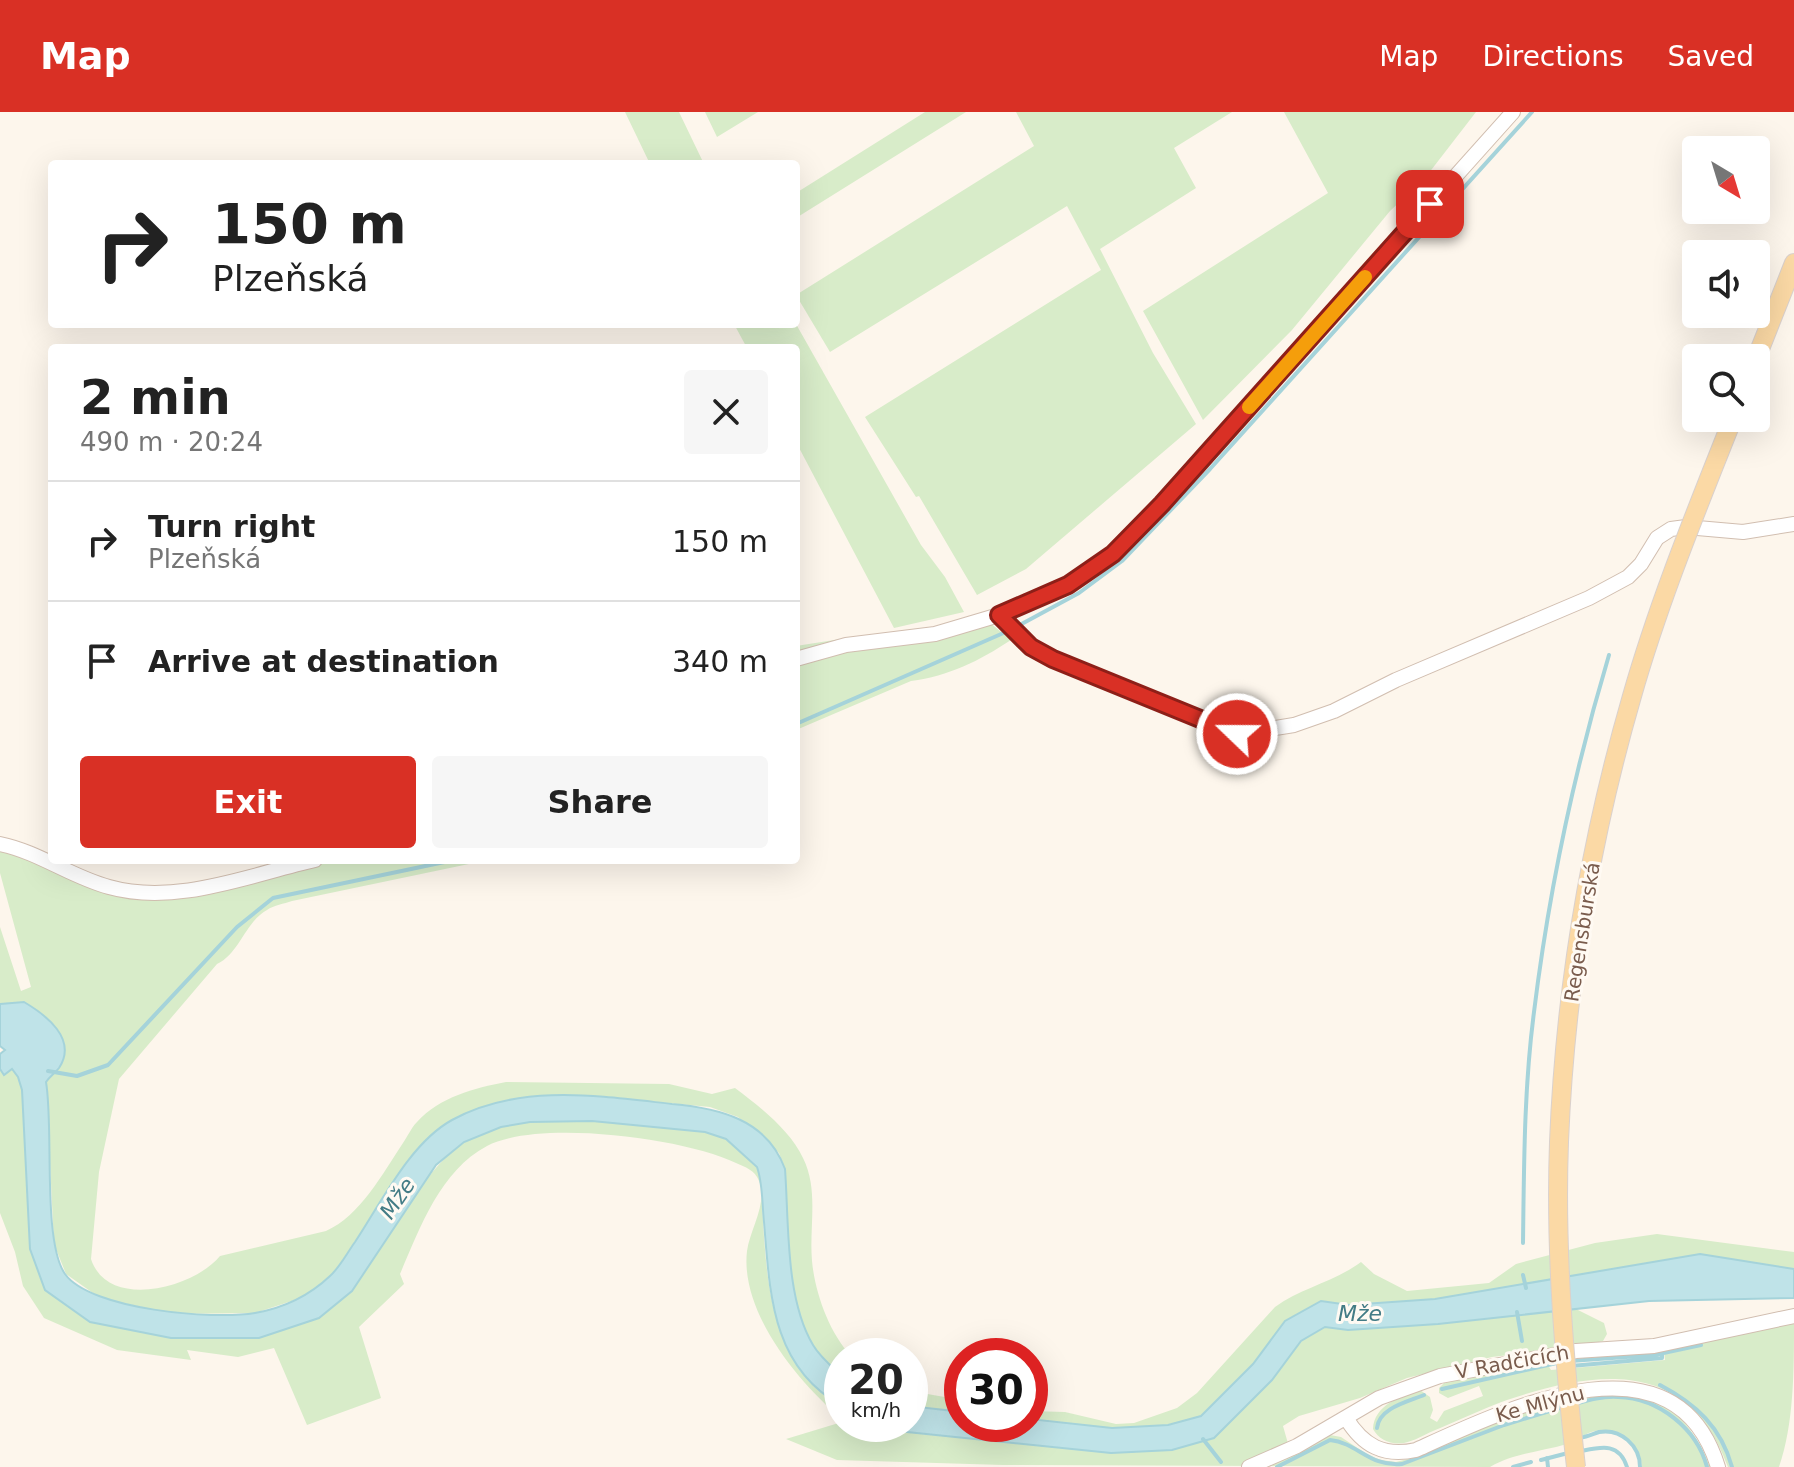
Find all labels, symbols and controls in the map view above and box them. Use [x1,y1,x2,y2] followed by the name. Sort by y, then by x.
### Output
[40,34,131,78] text: Map
[1379,40,1438,73] text: Map
[1482,40,1623,73] text: Directions
[1667,40,1754,73] text: Saved
[1682,136,1770,224] north arrow
[1682,136,1770,432] map controls
[1396,170,1464,238] pin
[1408,182,1452,226] icon: arrive
[212,191,407,256] text: 150 m
[80,192,184,296] icon: right
[1682,240,1770,328] button: sound
[212,258,369,299] text: Plzeňská
[1682,344,1770,432] button: search
[80,369,231,425] text: 2 min
[684,370,768,454] button: close
[80,427,263,457] text: 490 m · 20:24
[148,509,315,544] text: Turn right
[80,519,124,563] icon: right
[672,524,768,559] text: 150 m
[148,544,261,574] text: Plzeňská
[80,639,124,683] icon: arrive
[148,644,499,679] text: Arrive at destination
[672,644,768,679] text: 340 m
[1195,692,1279,776] position arrow
[80,756,416,848] button: Exit
[432,756,768,848] button: Share
[1559,861,1605,1003] street label: Regensburská
[375,1173,420,1224] water label: Mže
[1338,1301,1382,1326] water label: Mže
[944,1338,1048,1442] speed limit sign: 30
[1453,1340,1571,1384] street label: V Radčicích
[848,1357,904,1403] text: 20
[1493,1381,1587,1427] street label: Ke Mlýnu
[851,1398,901,1422] text: km/h

